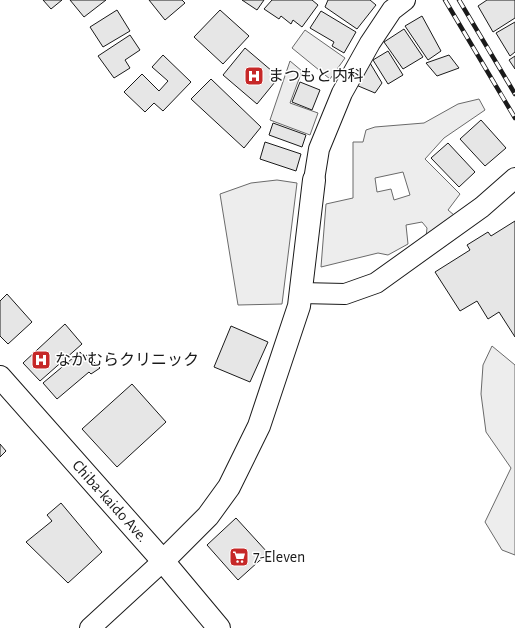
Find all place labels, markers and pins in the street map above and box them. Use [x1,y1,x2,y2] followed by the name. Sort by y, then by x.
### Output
[243,65,265,87] hospital icon: まつもと内科
[268,67,364,84] place label: まつもと内科
[30,349,52,371] hospital icon: なかむらクリニック
[55,352,199,368] place label: なかむらクリニック
[228,546,250,568] supermarket icon: 7-Eleven
[253,549,305,565] place label: 7-Eleven

